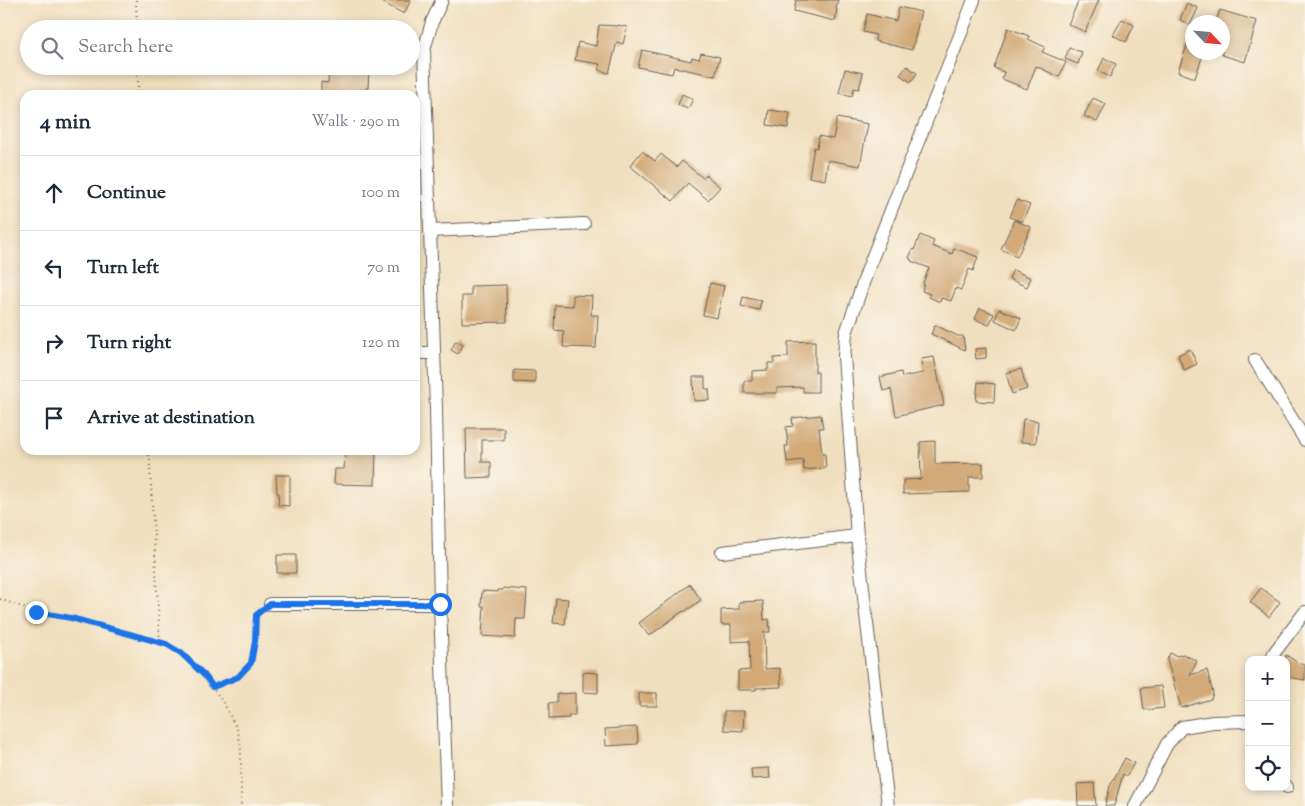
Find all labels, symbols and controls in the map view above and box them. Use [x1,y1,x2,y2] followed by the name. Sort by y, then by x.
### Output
[1185,15,1230,60] north arrow
[20,20,420,75] search box
[38,34,66,62] icon: search
[78,34,173,61] text: Search here
[40,108,91,138] text: 4 min
[311,111,400,134] text: Walk · 290 m
[40,179,68,207] icon: ahead
[87,180,166,207] text: Continue
[361,182,400,205] text: 100 m
[40,254,68,282] icon: left
[87,255,159,282] text: Turn left
[367,257,400,280] text: 70 m
[40,329,68,357] icon: right
[87,330,171,357] text: Turn right
[362,332,400,355] text: 120 m
[40,404,68,432] icon: arrive
[87,405,255,432] text: Arrive at destination
[429,593,452,616] route start
[25,601,48,624] route end
[1245,656,1290,791] map controls
[1245,656,1290,701] button: +
[1245,701,1290,746] button: −
[1245,746,1290,791] button: locate

